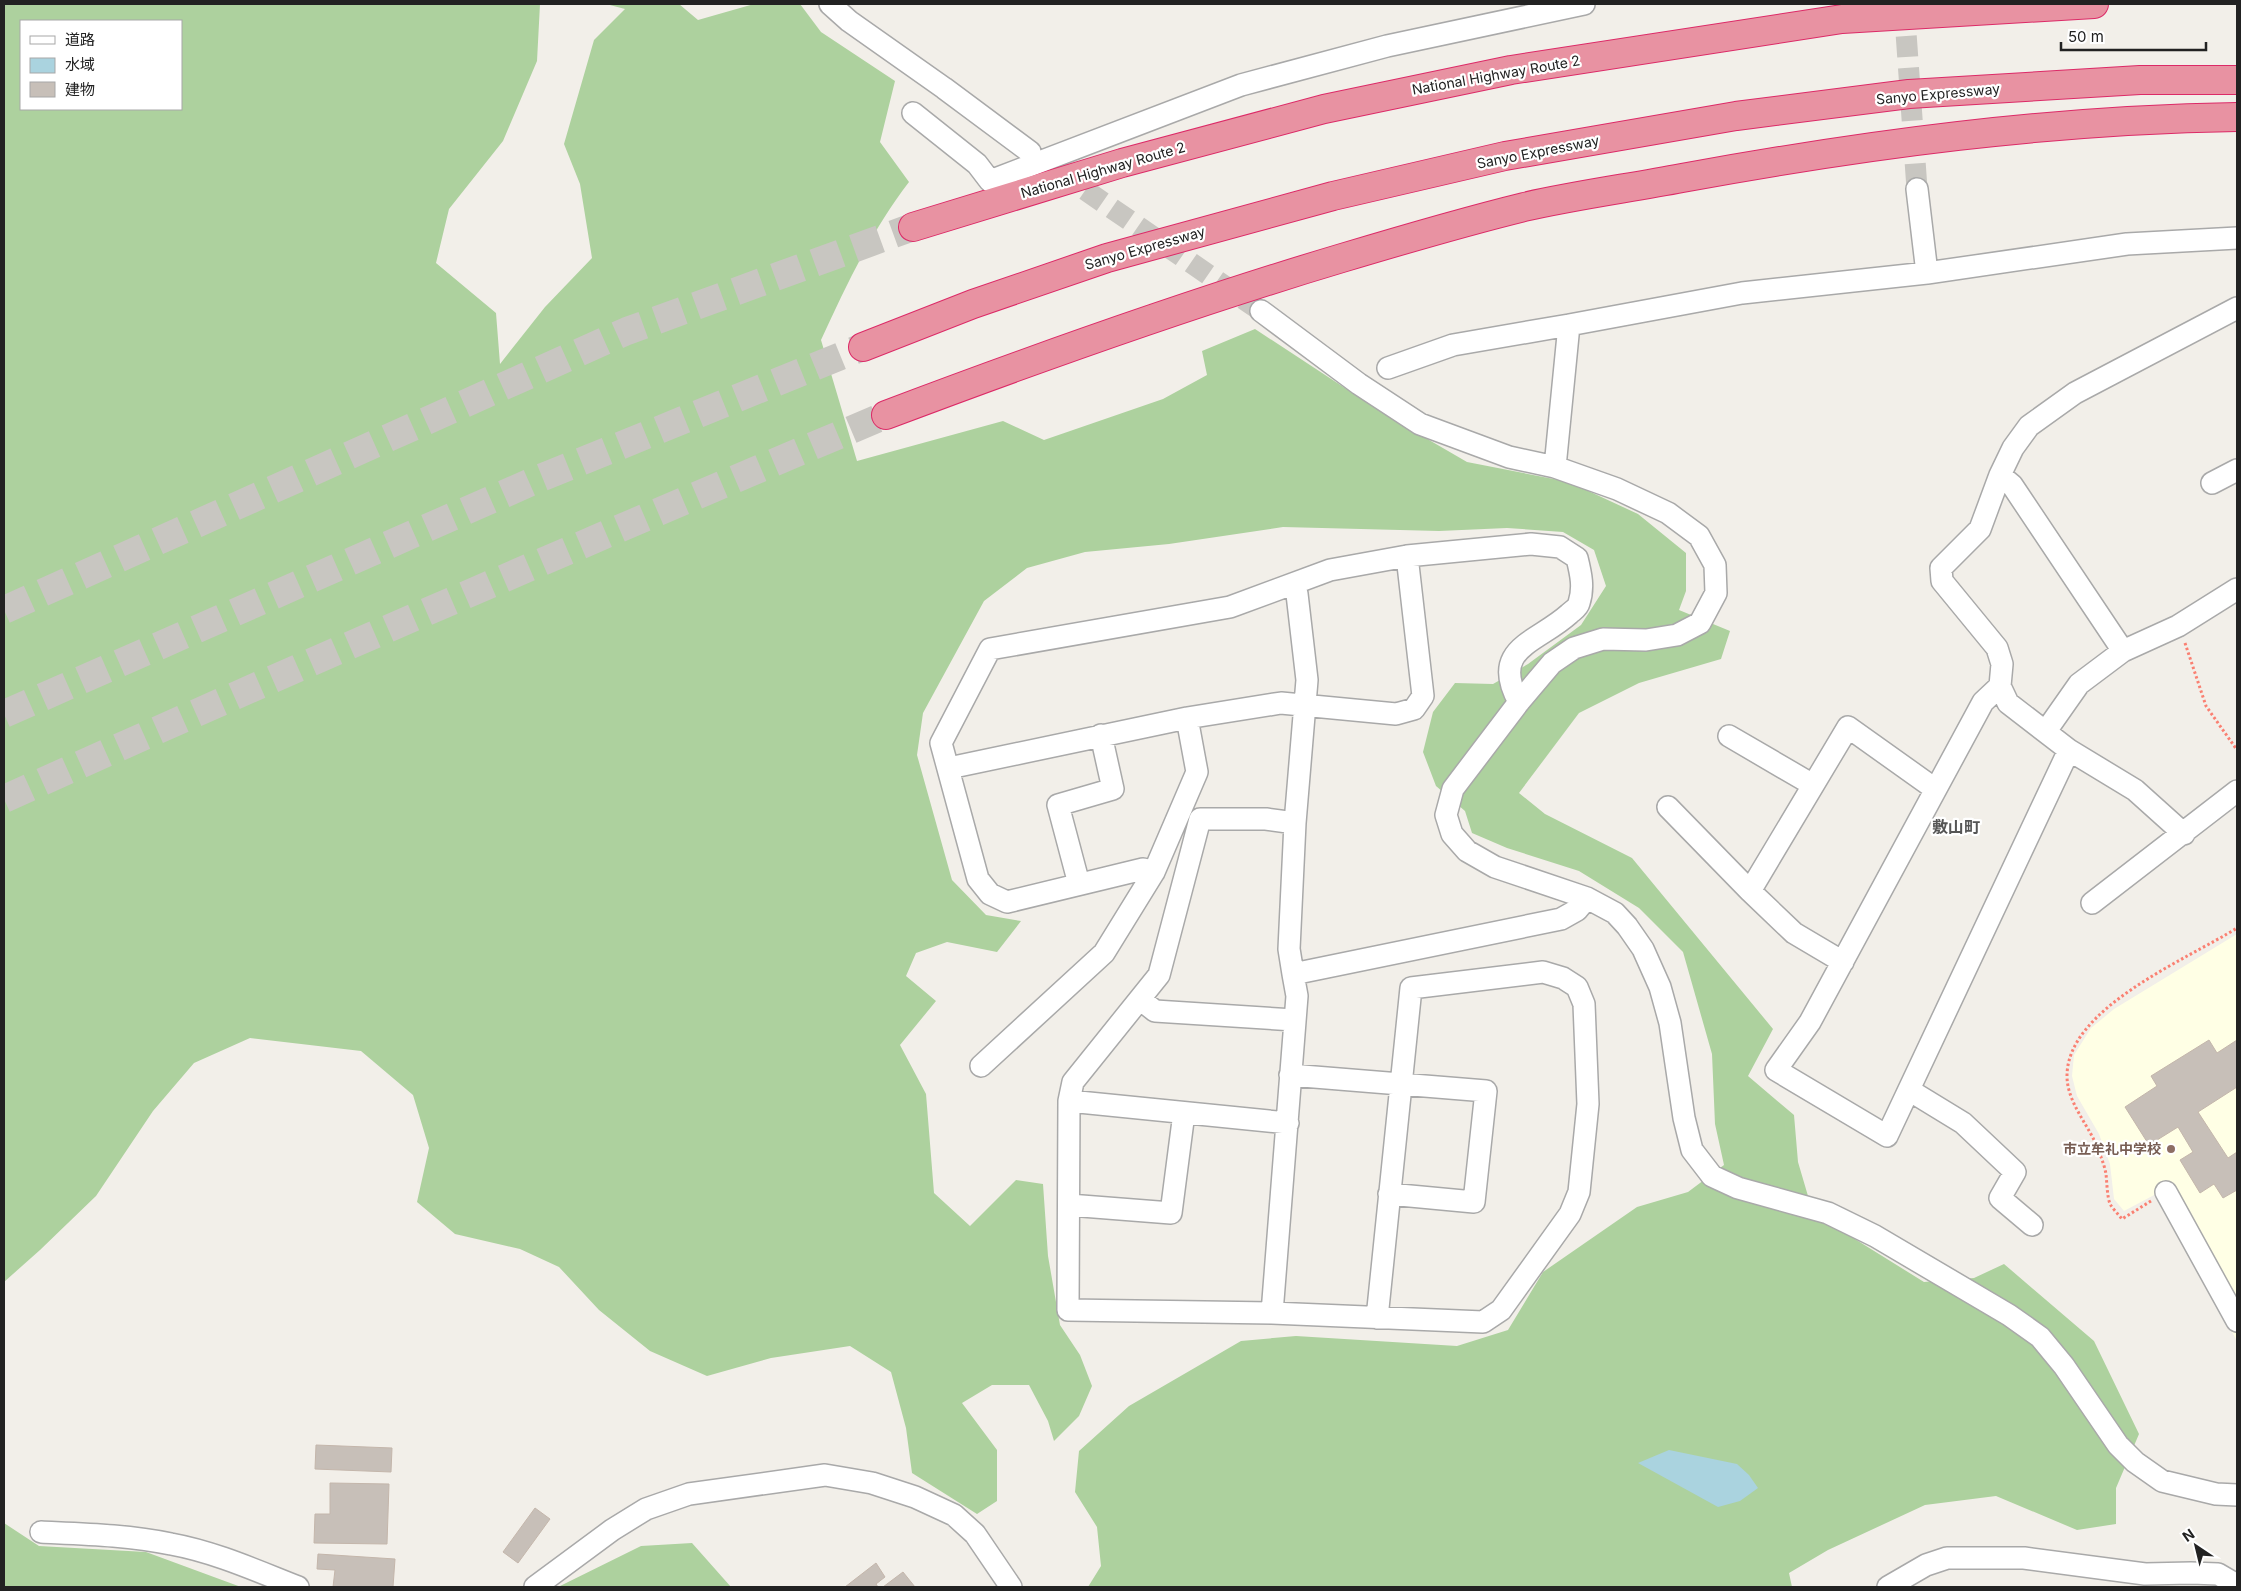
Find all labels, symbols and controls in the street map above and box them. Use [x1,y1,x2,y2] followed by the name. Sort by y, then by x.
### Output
[20,20,182,110] legend
[2061,20,2206,52] scale bar
[2068,27,2104,46] text: 50 m
[65,30,95,49] text: 道路
[1411,51,1581,98] street label: National Highway Route 2
[65,55,95,74] text: 水域
[65,80,95,99] text: 建物
[1875,80,2001,107] street label: Sanyo Expressway
[1475,131,1601,172] street label: Sanyo Expressway
[1019,138,1187,201] street label: National Highway Route 2
[1083,222,1207,273] street label: Sanyo Expressway
[1932,817,1980,837] district label: 敷山町
[2063,1140,2161,1157] place label: 市立牟礼中学校
[2165,1143,2177,1155] marker: 市立牟礼中学校
[2171,1521,2221,1571] north arrow
[2179,1525,2198,1545] text: N

